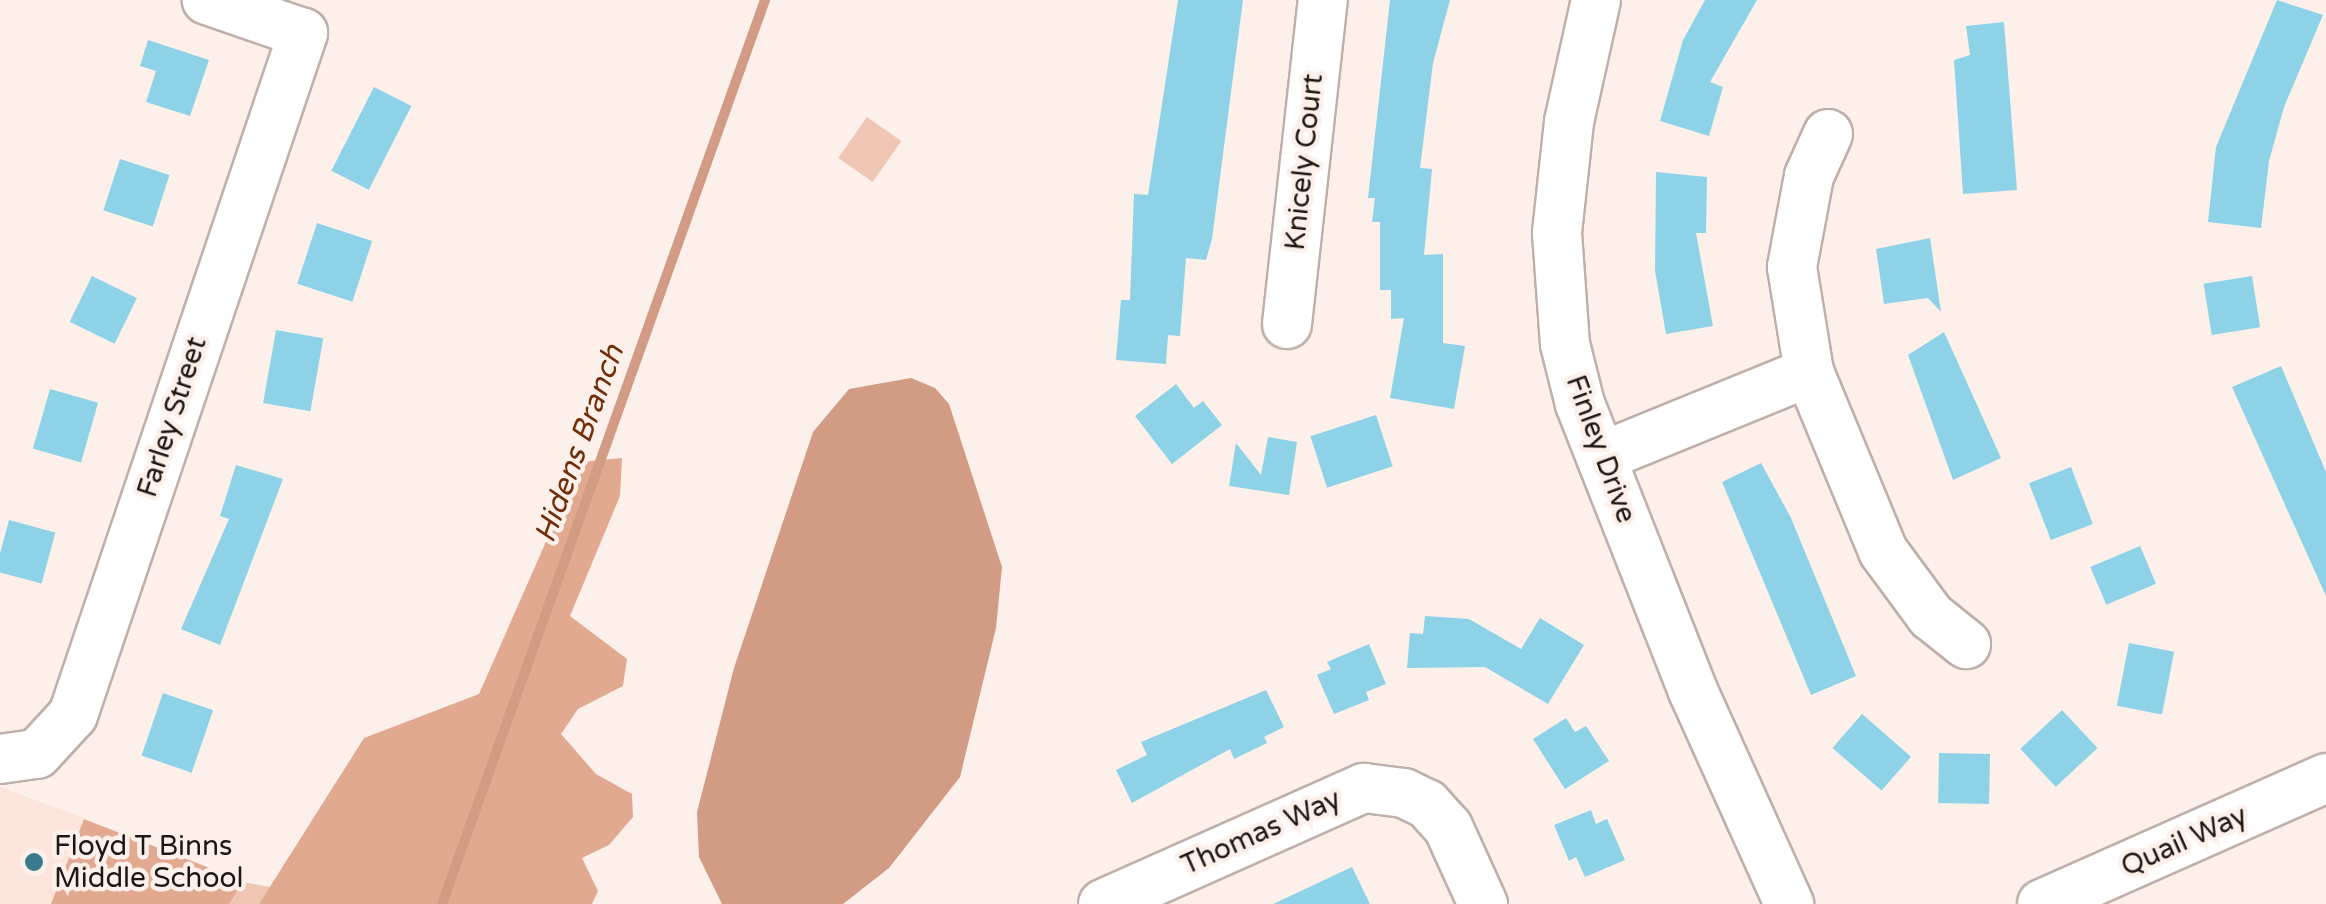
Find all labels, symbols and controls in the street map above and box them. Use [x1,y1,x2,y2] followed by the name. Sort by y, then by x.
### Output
[1278,72,1330,252] street label: Knicely Court
[130,333,214,501] street label: Farley Street
[528,340,632,548] water label: Hidens Branch
[1559,371,1643,527] street label: Finley Drive
[1176,782,1346,882] street label: Thomas Way
[2116,798,2252,884] street label: Quail Way
[54,829,243,895] place label: Floyd T Binns Middle School
[23,851,45,873] marker: Floyd T Binns Middle School

